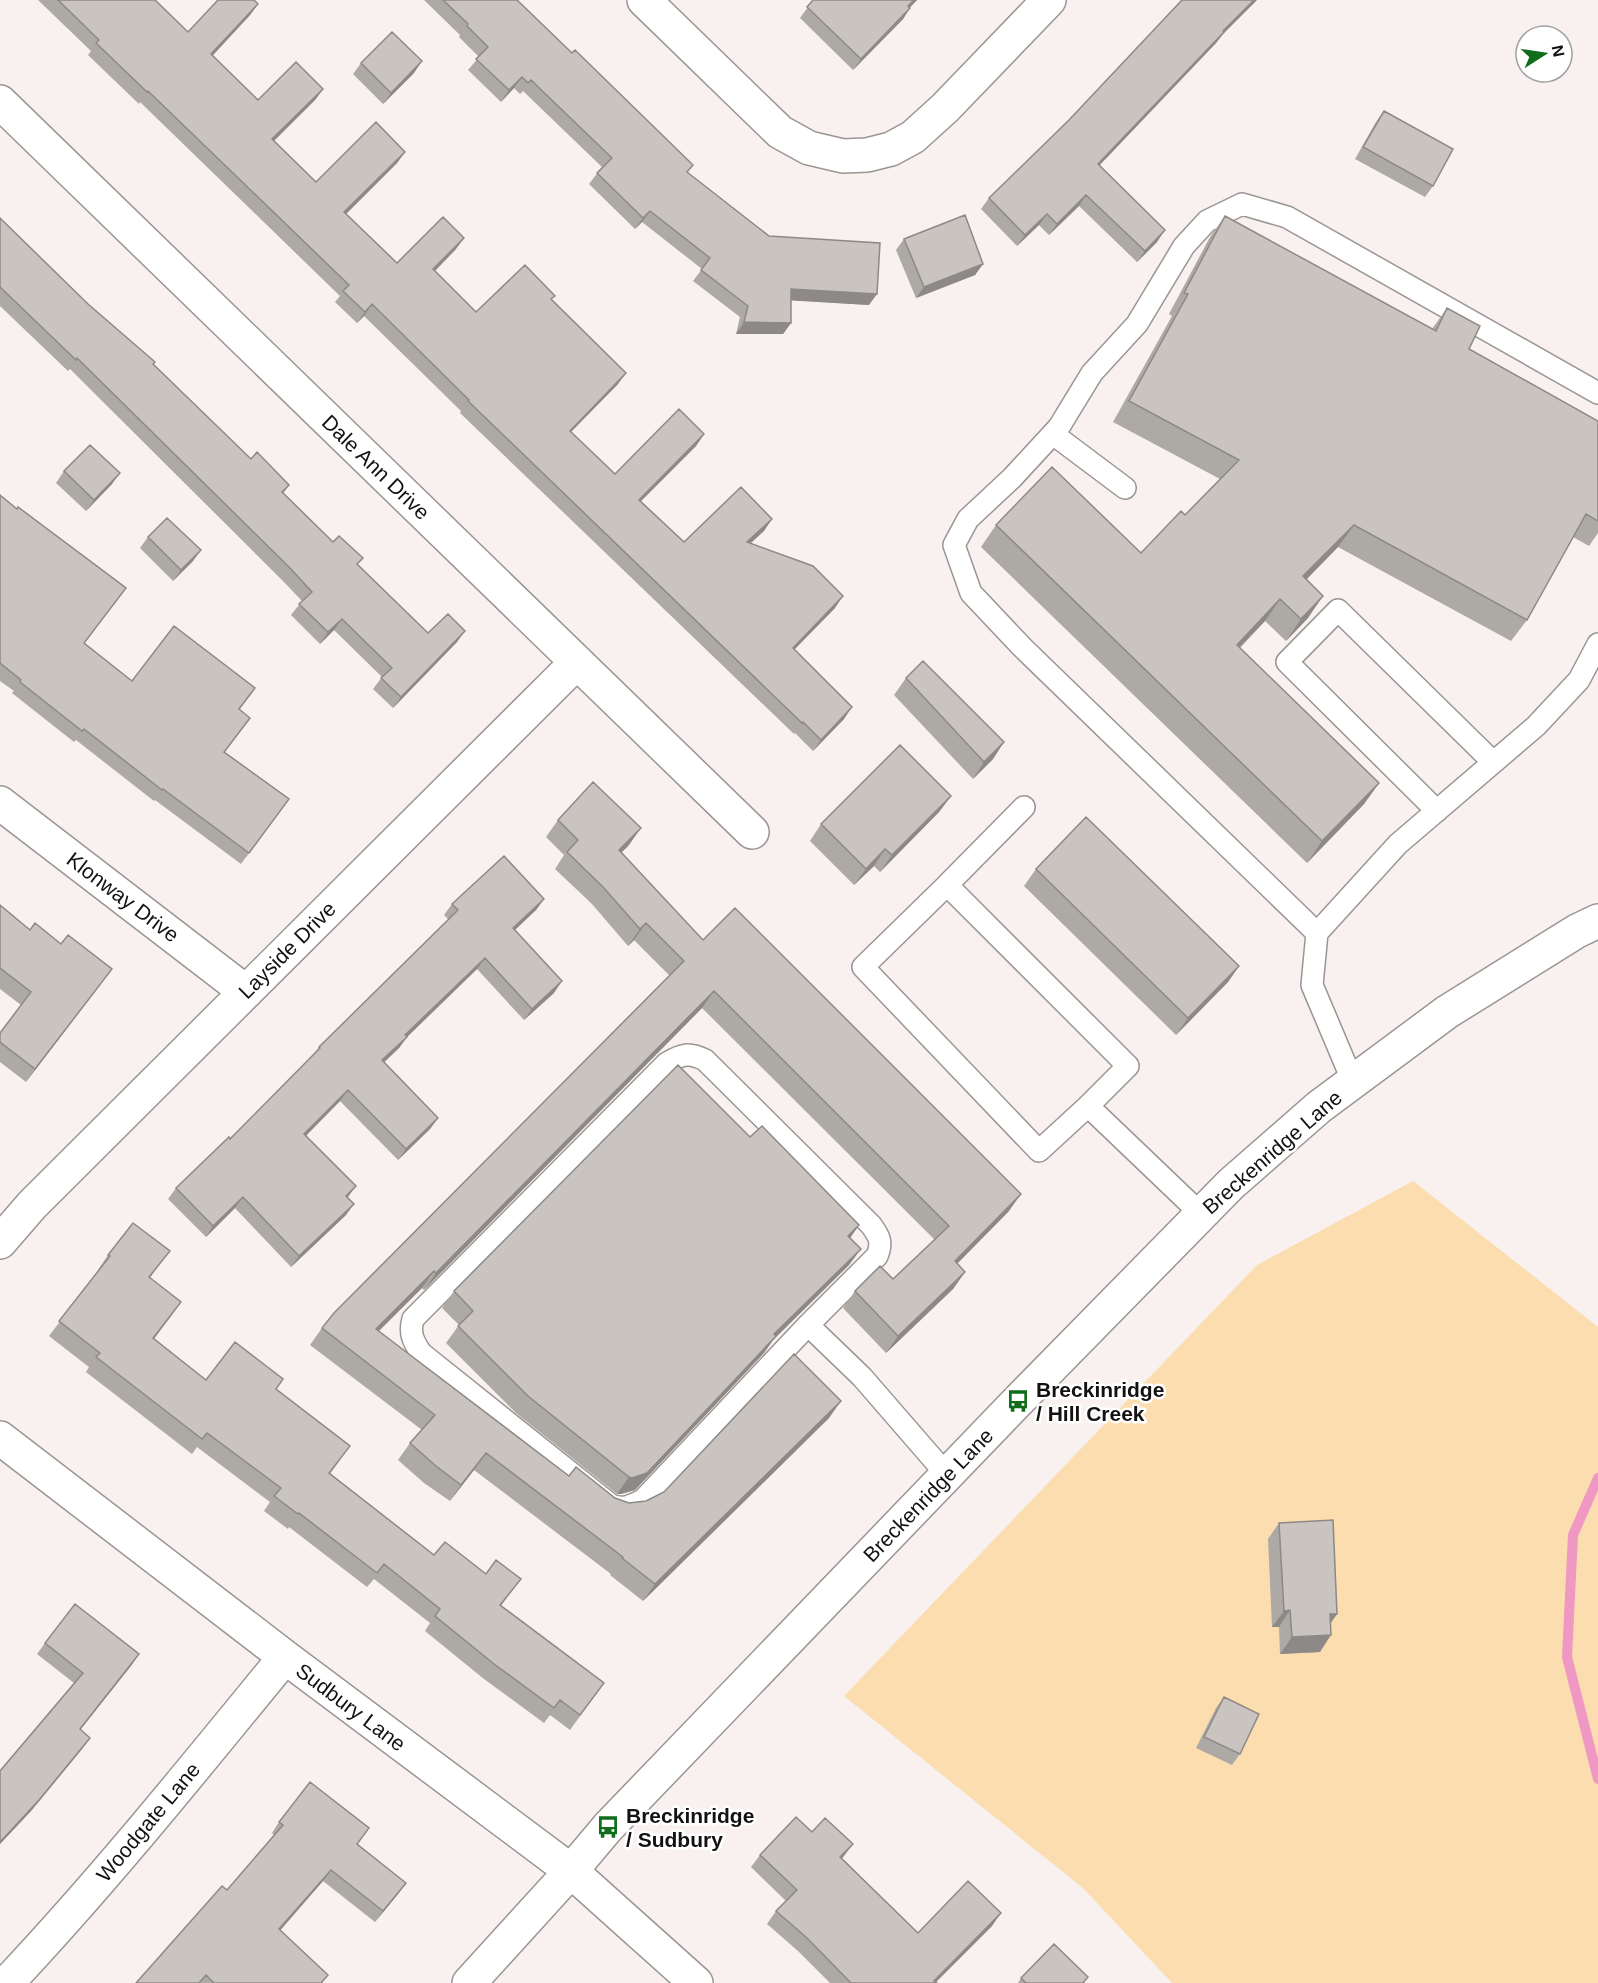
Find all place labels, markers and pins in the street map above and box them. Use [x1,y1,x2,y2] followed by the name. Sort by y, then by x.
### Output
[1036,1378,1164,1425] place label: Breckinridge / Hill Creek
[1005,1388,1031,1414] bus stop icon: Breckinridge / Hill Creek
[626,1804,754,1851] place label: Breckinridge / Sudbury
[595,1814,621,1840] bus stop icon: Breckinridge / Sudbury

